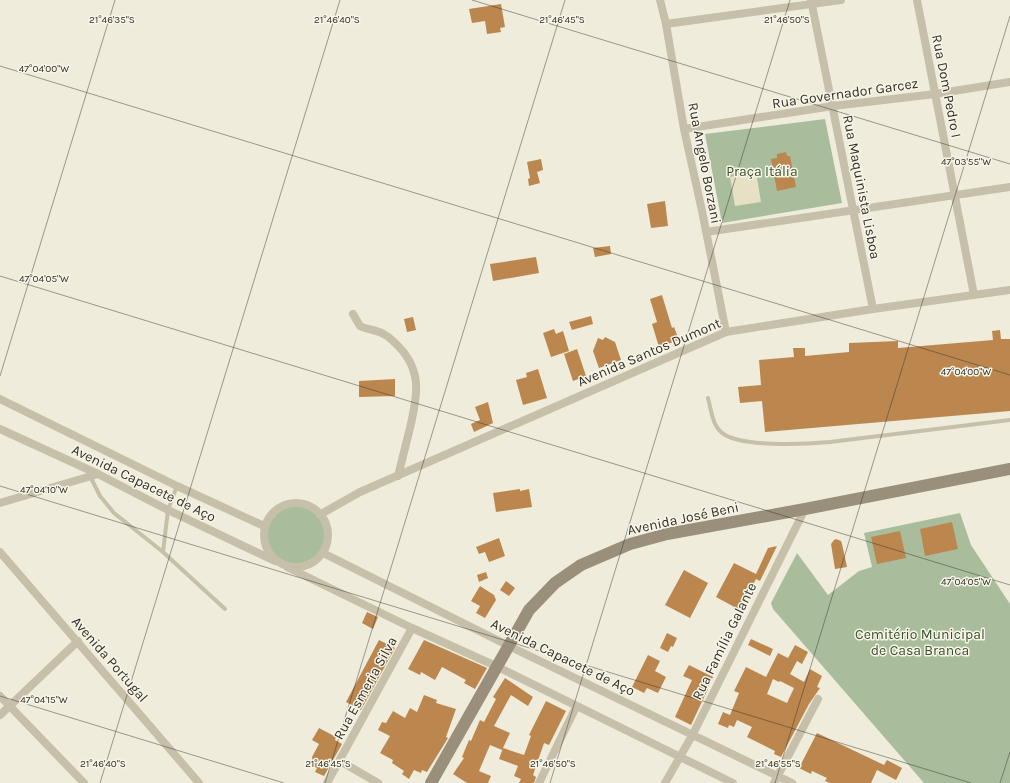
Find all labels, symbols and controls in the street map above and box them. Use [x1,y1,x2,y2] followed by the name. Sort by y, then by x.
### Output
[89,14,135,26] text: 21°46'35"S
[314,14,360,26] text: 21°46'40"S
[539,14,585,26] text: 21°46'45"S
[764,14,810,26] text: 21°46'50"S
[928,33,965,139] street label: Rua Dom Pedro I
[19,63,69,75] text: 47°04'00"W
[771,75,919,112] street label: Rua Governador Garcez
[684,101,725,225] street label: Rua Angelo Borzani
[839,114,884,261] street label: Rua Maquinista Lisboa
[941,156,991,168] text: 47°03'55"W
[726,163,798,180] park label: Praça Itália
[19,273,69,285] text: 47°04'05"W
[575,314,724,390] street label: Avenida Santos Dumont
[941,366,991,378] text: 47°04'00"W
[69,441,219,526] street label: Avenida Capacete de Aço
[20,484,68,496] text: 47°04'10"W
[626,498,740,539] street label: Avenida José Beni
[941,576,991,588] text: 47°04'05"W
[689,580,760,703] street label: Rua Família Galante
[68,613,151,706] street label: Avenida Portugal
[488,615,638,700] street label: Avenida Capacete de Aço
[855,626,985,659] park label: Cemitério Municipal de Casa Branca
[330,634,401,743] street label: Rua Esmeria Silva
[20,694,68,706] text: 47°04'15"W
[80,758,126,770] text: 21°46'40"S
[305,758,351,770] text: 21°46'45"S
[530,758,576,770] text: 21°46'50"S
[755,758,801,770] text: 21°46'55"S

